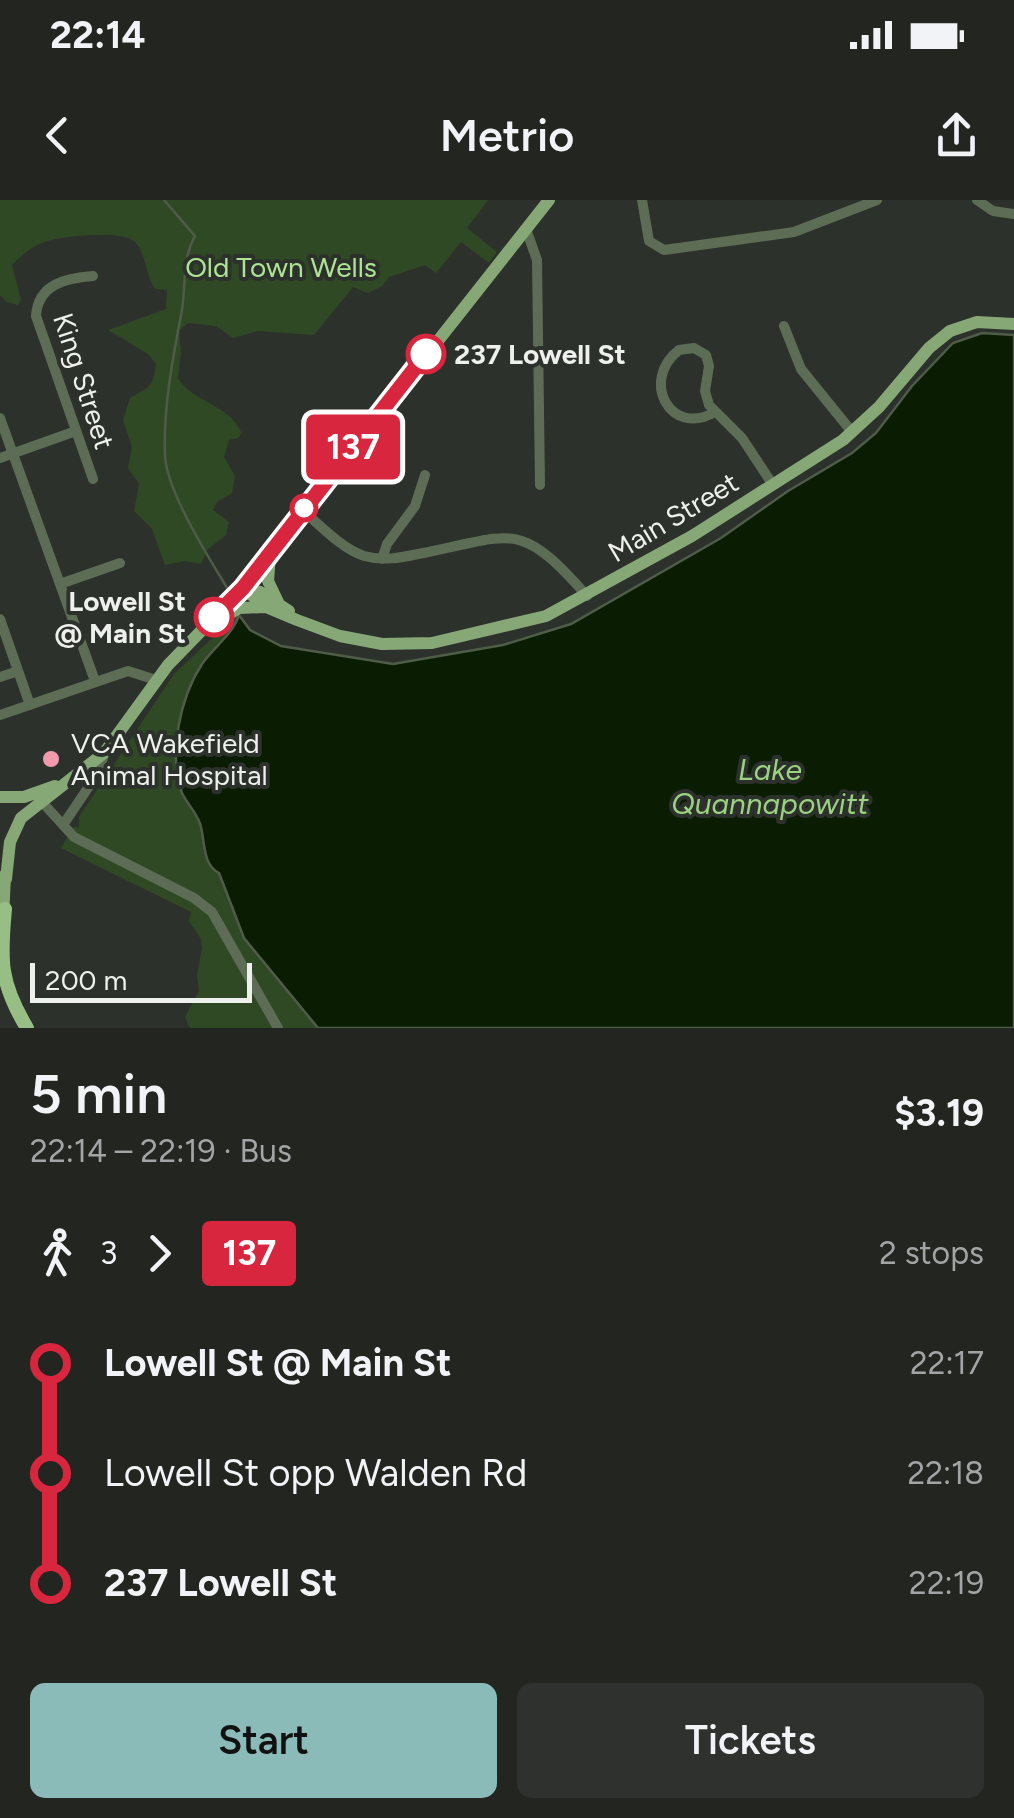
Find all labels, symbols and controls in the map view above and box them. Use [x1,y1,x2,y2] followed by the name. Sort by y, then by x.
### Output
[50,12,146,58] text: 22:14
[30,108,85,163] icon: back
[440,108,574,162] text: Metrio
[929,108,984,163] icon: share
[185,250,377,284] park label: Old Town Wells
[46,309,122,453] street label: King Street
[407,335,445,373] marker: 237 Lowell St
[454,337,626,371] place label: 237 Lowell St
[296,414,410,480] line badge: 137
[326,426,380,468] text: 137
[602,465,744,569] street label: Main Street
[291,495,317,521] unlabelled marker
[54,584,186,650] place label: Lowell St @ Main St
[195,598,233,636] marker: Lowell St @ Main St
[71,726,268,792] place label: VCA Wakefield Animal Hospital
[40,748,62,770] marker: VCA Wakefield Animal Hospital
[671,751,869,822] water label: Lake Quannapowitt
[30,958,252,1003] scale bar
[45,963,127,997] text: 200 m
[30,1061,167,1127] text: 5 min
[894,1090,984,1136] text: $3.19
[30,1132,292,1170] text: 22:14 – 22:19 · Bus
[30,1226,85,1281] icon: walk
[132,1226,187,1281] icon: forward
[222,1232,276,1274] text: 137
[100,1234,117,1272] text: 3
[879,1234,984,1272] text: 2 stops
[104,1340,451,1386] text: Lowell St @ Main St
[910,1344,984,1382] text: 22:17
[104,1450,527,1496] text: Lowell St opp Walden Rd
[907,1454,984,1492] text: 22:18
[104,1560,337,1606] text: 237 Lowell St
[909,1564,984,1602] text: 22:19
[30,1683,497,1798] button: Start
[517,1683,984,1798] button: Tickets

